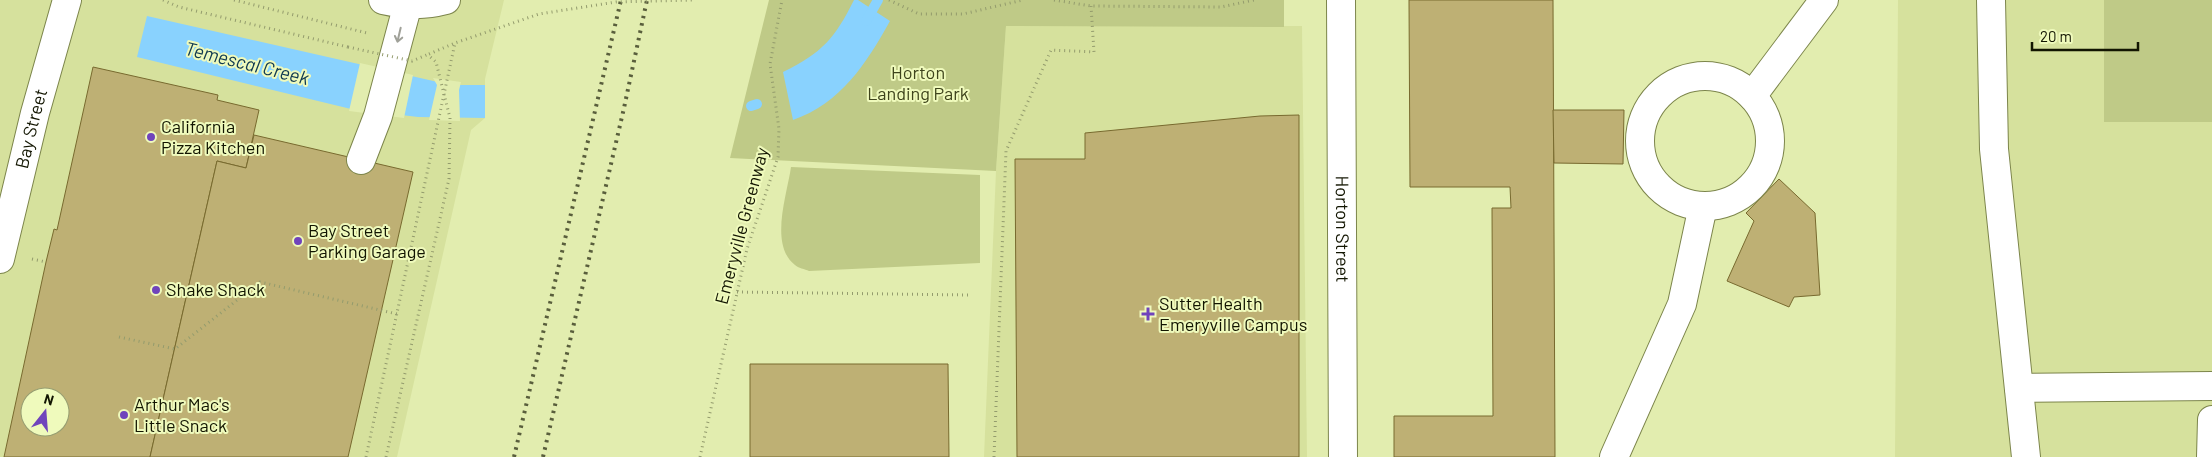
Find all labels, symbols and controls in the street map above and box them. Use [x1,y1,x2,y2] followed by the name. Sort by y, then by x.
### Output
[2032,20,2138,52] scale bar
[394,26,403,42] one-way arrow
[2040,27,2072,45] text: 20 m
[183,36,312,89] water label: Temescal Creek
[867,61,969,104] park label: Horton Landing Park
[10,86,51,171] street label: Bay Street
[161,115,265,158] place label: California Pizza Kitchen
[145,131,157,143] marker: California Pizza Kitchen
[709,145,773,307] street label: Emeryville Greenway
[1332,175,1354,283] street label: Horton Street
[308,219,426,262] place label: Bay Street Parking Garage
[292,235,304,247] marker: Bay Street Parking Garage
[166,278,265,300] place label: Shake Shack
[150,284,162,296] marker: Shake Shack
[1159,292,1307,335] place label: Sutter Health Emeryville Campus
[1141,307,1155,321] marker: Sutter Health Emeryville Campus
[20,387,70,437] north arrow
[42,390,56,409] text: N
[134,393,230,436] place label: Arthur Mac's Little Snack
[118,409,130,421] marker: Arthur Mac's Little Snack

